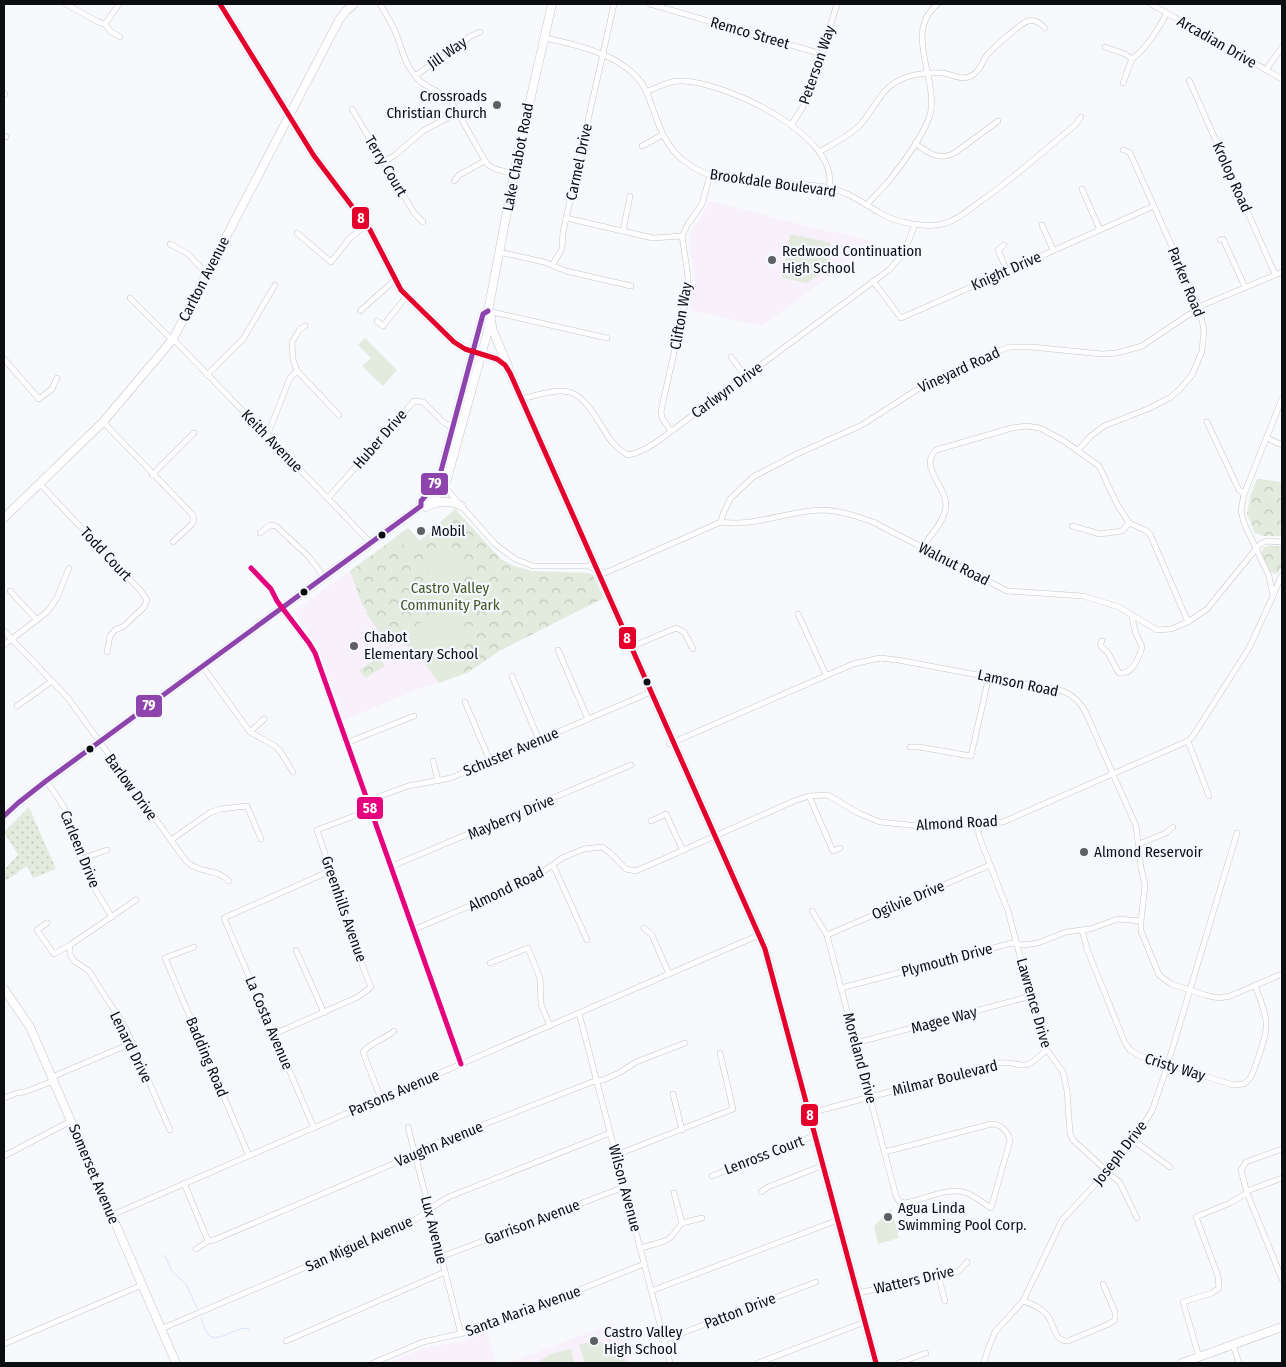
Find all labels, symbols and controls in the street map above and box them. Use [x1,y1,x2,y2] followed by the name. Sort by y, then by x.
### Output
[1174,12,1260,72] street label: Arcadian Drive
[708,13,792,53] street label: Remco Street
[795,23,839,107] street label: Peterson Way
[424,33,470,73] street label: Jill Way
[386,87,487,122] place label: Crossroads Christian Church
[491,99,503,111] marker: Crossroads Christian Church
[499,101,537,213] street label: Lake Chabot Road
[562,122,596,202] street label: Carmel Drive
[361,132,411,200] street label: Terry Court
[1209,139,1255,215] street label: Krolop Road
[709,165,837,201] street label: Brookdale Boulevard
[351,206,370,230] line badge: 8
[357,210,365,227] text: 8
[175,233,233,325] street label: Carlton Avenue
[782,242,922,277] place label: Redwood Continuation High School
[1164,244,1208,320] street label: Parker Road
[968,248,1044,294] street label: Knight Drive
[766,254,778,266] marker: Redwood Continuation High School
[666,280,696,351] street label: Clifton Way
[915,343,1003,397] street label: Vineyard Road
[688,358,766,422] street label: Carlwyn Drive
[238,406,306,476] street label: Keith Avenue
[349,406,411,472] street label: Huber Drive
[420,472,449,496] line badge: 79
[428,475,442,492] text: 79
[431,522,465,540] place label: Mobil
[77,523,135,585] street label: Todd Court
[415,525,427,537] marker: Mobil
[377,530,387,540] unlabelled marker
[916,538,992,590] street label: Walnut Road
[400,579,500,614] park label: Castro Valley Community Park
[299,587,309,597] unlabelled marker
[618,626,637,650] line badge: 8
[364,628,478,663] place label: Chabot Elementary School
[623,630,631,647] text: 8
[348,640,360,652] marker: Chabot Elementary School
[976,666,1060,700] street label: Lamson Road
[642,677,652,687] unlabelled marker
[135,694,163,718] line badge: 79
[142,697,156,714] text: 79
[461,724,561,780] street label: Schuster Avenue
[85,744,95,754] unlabelled marker
[101,750,161,824] street label: Barlow Drive
[465,791,557,843] street label: Mayberry Drive
[356,796,384,820] line badge: 58
[363,800,378,817] text: 58
[56,808,104,890] street label: Carleen Drive
[916,812,998,834] street label: Almond Road
[1094,843,1203,861] place label: Almond Reservoir
[1078,846,1090,858] marker: Almond Reservoir
[317,854,371,964] street label: Greenhills Avenue
[465,863,547,915] street label: Almond Road
[869,877,947,923] street label: Ogilvie Drive
[899,939,995,981] street label: Plymouth Drive
[1013,956,1055,1050] street label: Lawrence Drive
[241,974,297,1072] street label: La Costa Avenue
[909,1002,979,1037] street label: Magee Way
[106,1008,156,1086] street label: Lenard Drive
[839,1011,881,1105] street label: Moreland Drive
[182,1014,232,1100] street label: Badding Road
[1142,1049,1208,1085] street label: Cristy Way
[890,1056,1000,1100] street label: Milmar Boulevard
[346,1066,442,1120] street label: Parsons Avenue
[800,1103,819,1127] line badge: 8
[806,1107,814,1124] text: 8
[392,1117,486,1171] street label: Vaughn Avenue
[1089,1117,1151,1189] street label: Joseph Drive
[65,1121,123,1227] street label: Somerset Avenue
[722,1132,806,1178] street label: Lenross Court
[605,1142,645,1234] street label: Wilson Avenue
[417,1194,451,1266] street label: Lux Avenue
[482,1196,582,1248] street label: Garrison Avenue
[898,1199,1027,1234] place label: Agua Linda Swimming Pool Corp.
[882,1211,894,1223] marker: Agua Linda Swimming Pool Corp.
[303,1212,415,1276] street label: San Miguel Avenue
[872,1262,956,1298] street label: Watters Drive
[463,1282,583,1340] street label: Santa Maria Avenue
[702,1289,778,1333] street label: Patton Drive
[604,1323,683,1358] place label: Castro Valley High School
[588,1335,600,1347] marker: Castro Valley High School

